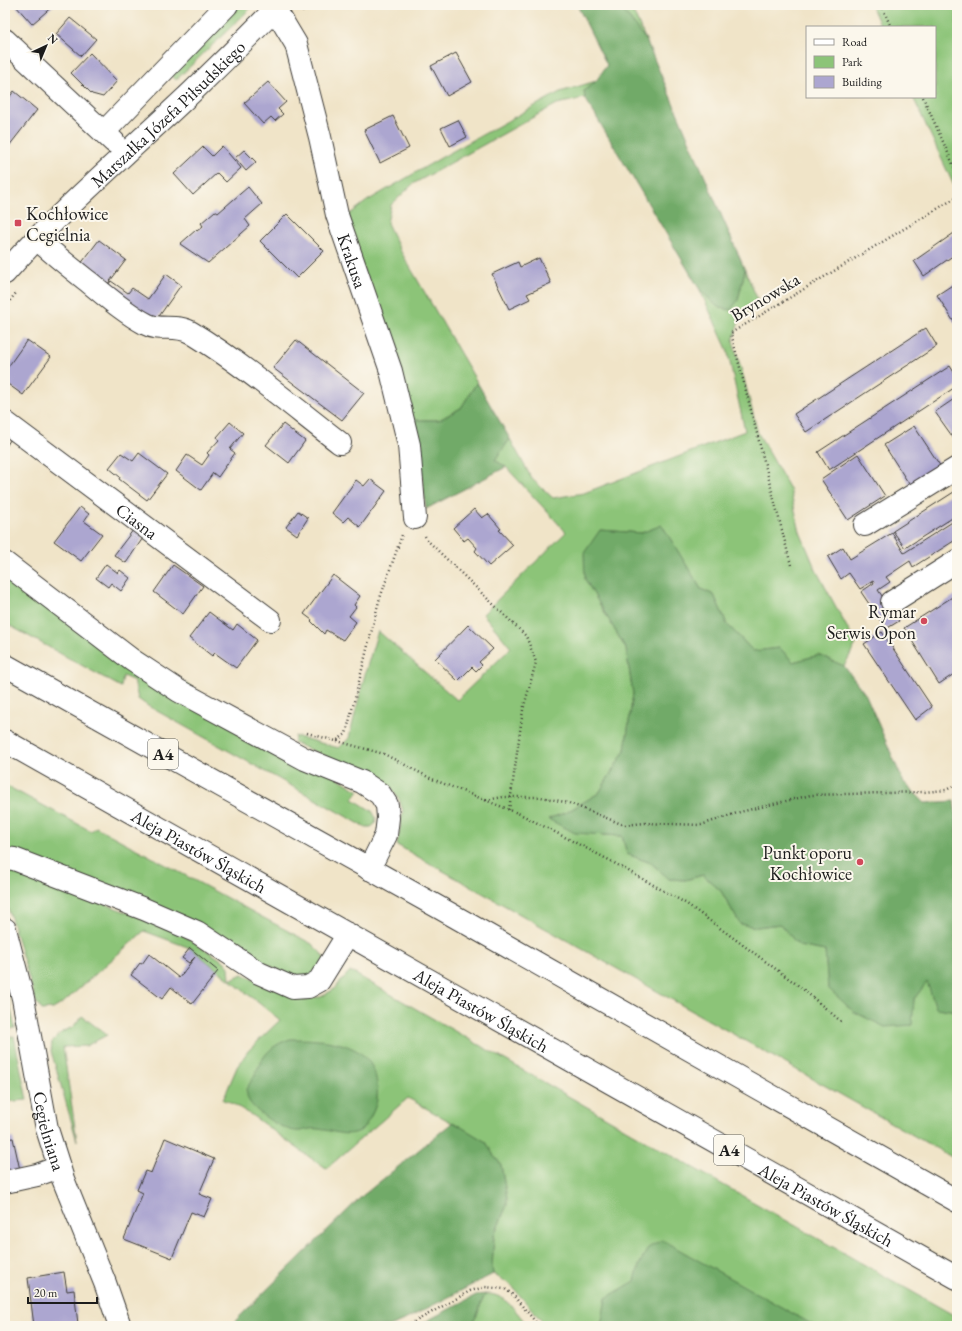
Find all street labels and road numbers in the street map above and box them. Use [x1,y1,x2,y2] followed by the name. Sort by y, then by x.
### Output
[85,35,250,192] street label: Marszałka Józefa Piłsudskiego
[333,230,373,292] street label: Krakusa
[726,267,804,327] street label: Brynowska
[112,498,164,545] street label: Ciasna
[148,739,178,769] road number: A4
[127,803,271,898] street label: Aleja Piastów Śląskich
[409,962,553,1057] street label: Aleja Piastów Śląskich
[29,1089,71,1174] street label: Cegielniana
[714,1135,744,1165] road number: A4
[754,1157,898,1252] street label: Aleja Piastów Śląskich

